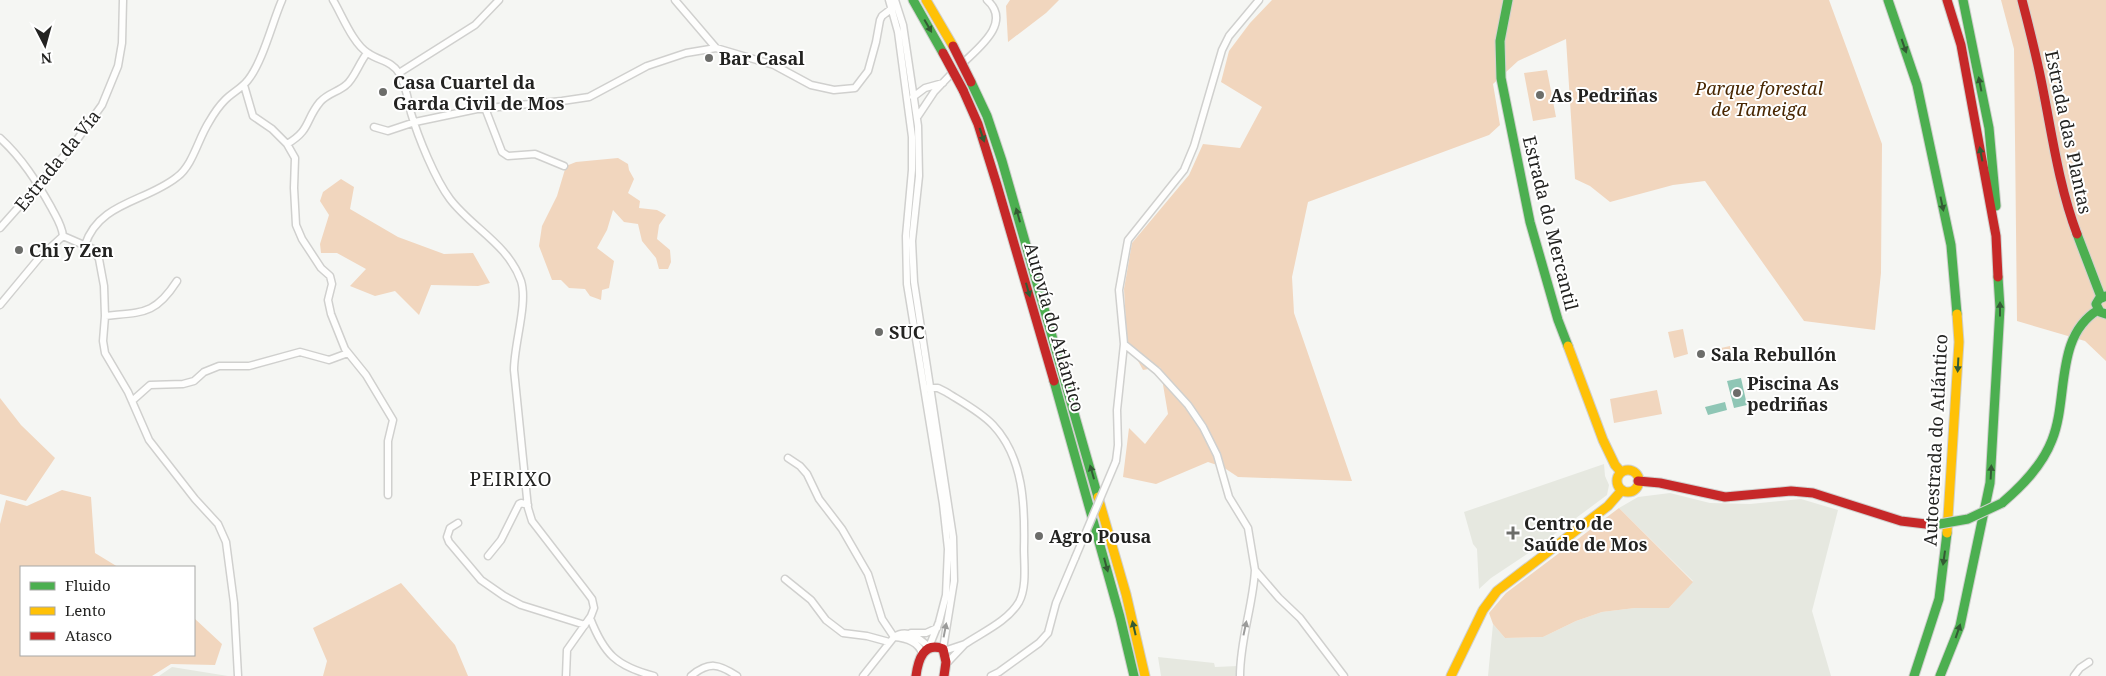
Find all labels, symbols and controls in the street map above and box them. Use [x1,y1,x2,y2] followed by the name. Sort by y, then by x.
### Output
[924,19,932,34] one-way arrow
[20,20,70,70] north arrow
[1900,39,1908,54] one-way arrow
[719,46,805,70] place label: Bar Casal
[40,48,53,68] text: N
[2040,48,2098,216] street label: Estrada das Plantas
[703,52,715,64] marker: Bar Casal
[393,70,565,115] place label: Casa Cuartel da Garda Civil de Mos
[1976,75,1984,91] one-way arrow
[1694,76,1823,121] park label: Parque forestal de Tameiga
[1550,83,1658,107] place label: As Pedriñas
[377,86,389,98] marker: Casa Cuartel da Garda Civil de Mos
[1534,89,1546,101] marker: As Pedriñas
[9,104,105,216] street label: Estrada da Vía
[979,127,986,142] one-way arrow
[1518,133,1584,313] street label: Estrada do Mercantil
[1976,146,1984,162] one-way arrow
[1938,196,1946,211] one-way arrow
[1013,207,1021,222] one-way arrow
[29,238,113,262] place label: Chi y Zen
[1019,239,1091,415] street label: Autovía do Atlántico
[13,244,25,256] marker: Chi y Zen
[1024,283,1032,298] one-way arrow
[1996,301,2004,317] one-way arrow
[889,320,925,344] place label: SUC
[873,326,885,338] marker: SUC
[1917,333,1953,547] street label: Autoestrada do Atlántico
[1711,342,1837,366] place label: Sala Rebullón
[1695,348,1707,360] marker: Sala Rebullón
[1954,357,1962,373] one-way arrow
[1747,371,1839,416] place label: Piscina As pedriñas
[1731,387,1743,399] marker: Piscina As pedriñas
[1987,463,1995,479] one-way arrow
[1087,464,1095,479] one-way arrow
[470,466,552,492] district label: PEIRIXO
[1524,511,1648,556] place label: Centro de Saúde de Mos
[1049,524,1152,548] place label: Agro Pousa
[1506,526,1520,540] marker: Centro de Saúde de Mos
[1033,530,1045,542] marker: Agro Pousa
[1940,550,1948,566] one-way arrow
[1102,557,1110,572] one-way arrow
[20,566,195,656] legend
[65,575,111,595] text: Fluido
[65,600,106,620] text: Lento
[1241,620,1249,635] one-way arrow
[942,621,950,637] one-way arrow
[1130,621,1138,636] one-way arrow
[1955,623,1962,638] one-way arrow
[65,625,112,645] text: Atasco

